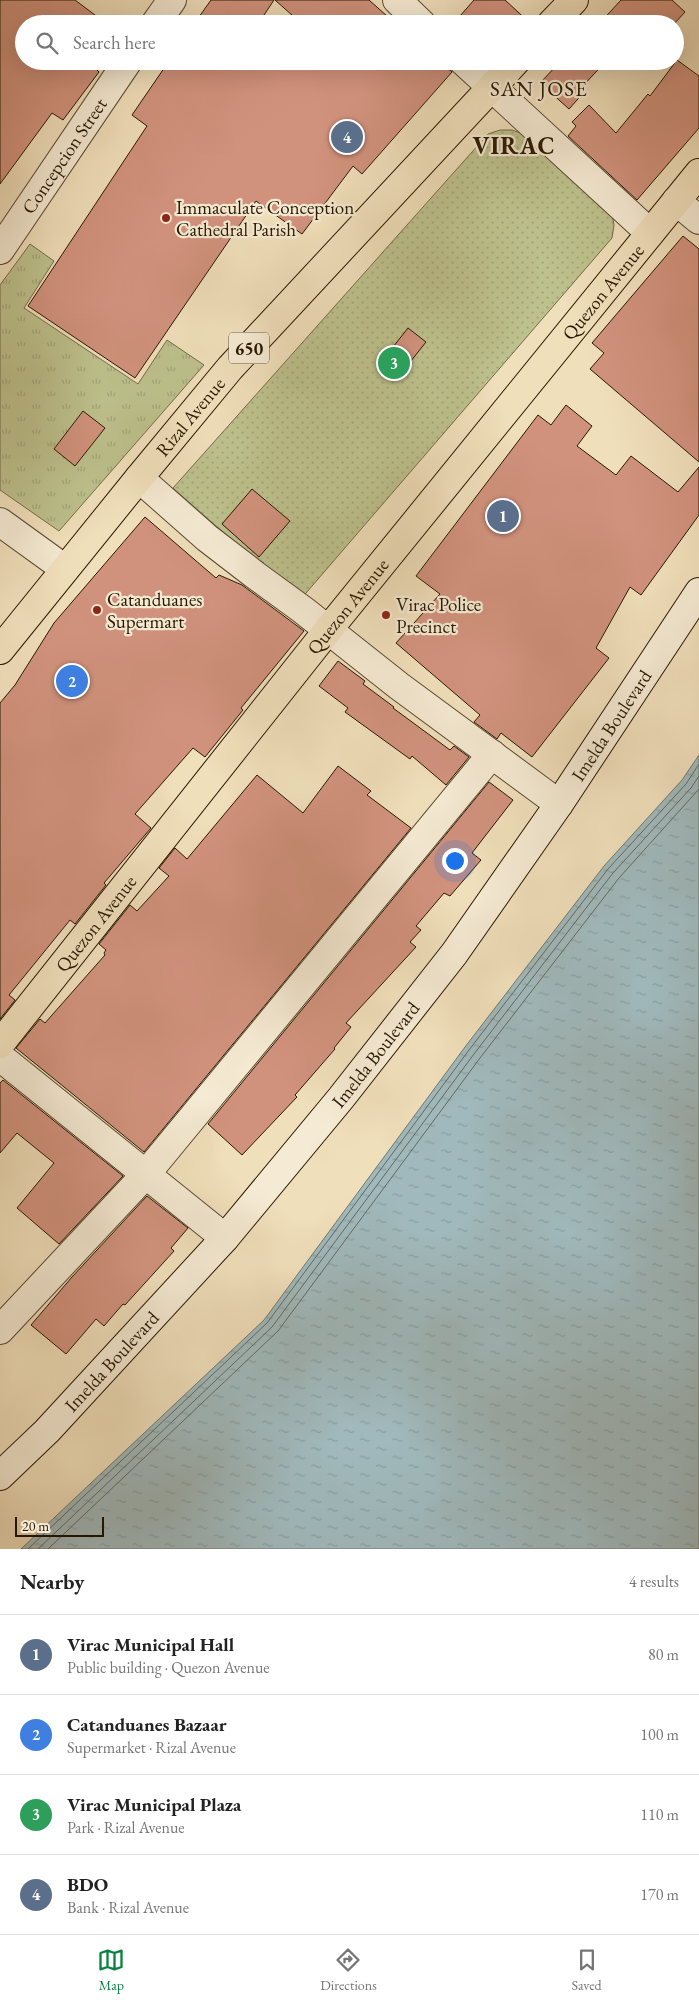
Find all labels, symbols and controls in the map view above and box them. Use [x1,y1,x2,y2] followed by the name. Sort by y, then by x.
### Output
[15,15,684,70] search box
[33,29,61,57] icon: search
[73,30,155,55] text: Search here
[490,75,588,102] district label: SAN JOSE
[16,93,112,219] street label: Concepcion Street
[331,118,363,156] pin: 4
[473,130,555,161] district label: VIRAC
[176,195,354,242] place label: Immaculate Conception Cathedral Parish
[160,212,172,224] marker: Immaculate Conception Cathedral Parish
[556,238,649,345] street label: Quezon Avenue
[229,332,269,363] road number: 650
[378,344,410,382] pin: 3
[150,372,230,461] street label: Rizal Avenue
[487,497,519,535] pin: 1
[301,553,394,659] street label: Quezon Avenue
[107,587,202,634] place label: Catanduanes Supermart
[396,592,481,639] place label: Virac Police Precinct
[91,604,103,616] marker: Catanduanes Supermart
[380,609,392,621] marker: Virac Police Precinct
[56,662,88,700] pin: 2
[565,664,657,786] street label: Imelda Boulevard
[442,848,468,874] your location
[50,870,142,977] street label: Quezon Avenue
[326,996,425,1113] street label: Imelda Boulevard
[59,1305,164,1417] street label: Imelda Boulevard
[15,1514,104,1537] scale bar
[22,1517,49,1535] text: 20 m
[20,1568,84,1595] text: Nearby
[629,1571,679,1592] text: 4 results
[67,1632,234,1657] text: Virac Municipal Hall
[32,1644,40,1665] text: 1
[648,1644,679,1665] text: 80 m
[67,1657,270,1678] text: Public building · Quezon Avenue
[67,1712,227,1737] text: Catanduanes Bazaar
[32,1724,40,1745] text: 2
[640,1724,679,1745] text: 100 m
[67,1737,236,1758] text: Supermarket · Rizal Avenue
[67,1792,241,1817] text: Virac Municipal Plaza
[32,1804,40,1825] text: 3
[640,1804,679,1825] text: 110 m
[67,1817,185,1838] text: Park · Rizal Avenue
[67,1872,108,1897] text: BDO
[32,1884,40,1905] text: 4
[640,1884,679,1905] text: 170 m
[67,1897,189,1918] text: Bank · Rizal Avenue
[97,1946,125,1994] tab: Map
[320,1946,377,1994] tab: Directions
[572,1946,602,1994] tab: Saved

